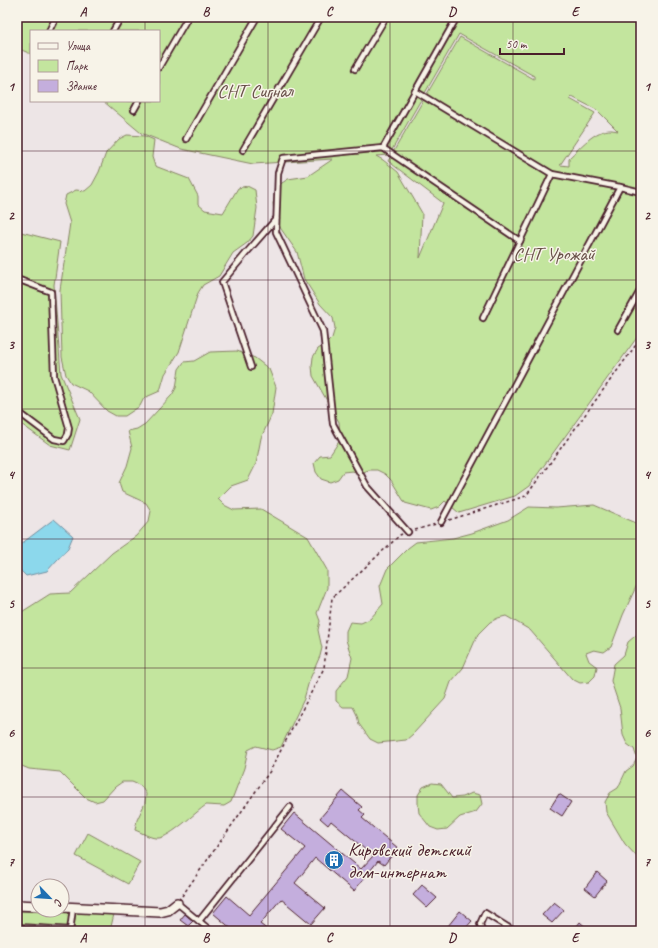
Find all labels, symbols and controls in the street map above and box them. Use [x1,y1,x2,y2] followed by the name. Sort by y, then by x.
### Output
[80,4,88,20] text: A
[203,4,211,20] text: B
[326,4,334,20] text: C
[448,4,457,20] text: D
[572,4,581,20] text: E
[30,30,160,102] legend
[500,30,564,56] scale bar
[506,36,528,52] text: 50 m
[66,38,91,54] text: Улица
[66,58,89,74] text: Парк
[66,78,97,94] text: Здание
[8,79,16,95] text: 1
[217,79,295,103] park label: СНТ Сигнал
[644,79,652,95] text: 1
[8,208,15,224] text: 2
[644,208,651,224] text: 2
[513,242,596,266] park label: СНТ Урожай
[8,337,15,353] text: 3
[644,337,651,353] text: 3
[8,467,16,483] text: 4
[644,467,652,483] text: 4
[8,596,15,612] text: 5
[644,596,651,612] text: 5
[8,725,15,741] text: 6
[644,725,651,741] text: 6
[348,838,472,884] place label: Кировский детский дом-интернат
[323,849,345,871] building icon: Кировский детский дом-интернат
[8,854,15,870] text: 7
[644,854,651,870] text: 7
[30,878,70,918] north arrow
[51,897,67,909] text: С
[80,930,88,946] text: A
[203,930,211,946] text: B
[326,930,334,946] text: C
[448,930,457,946] text: D
[572,930,581,946] text: E

